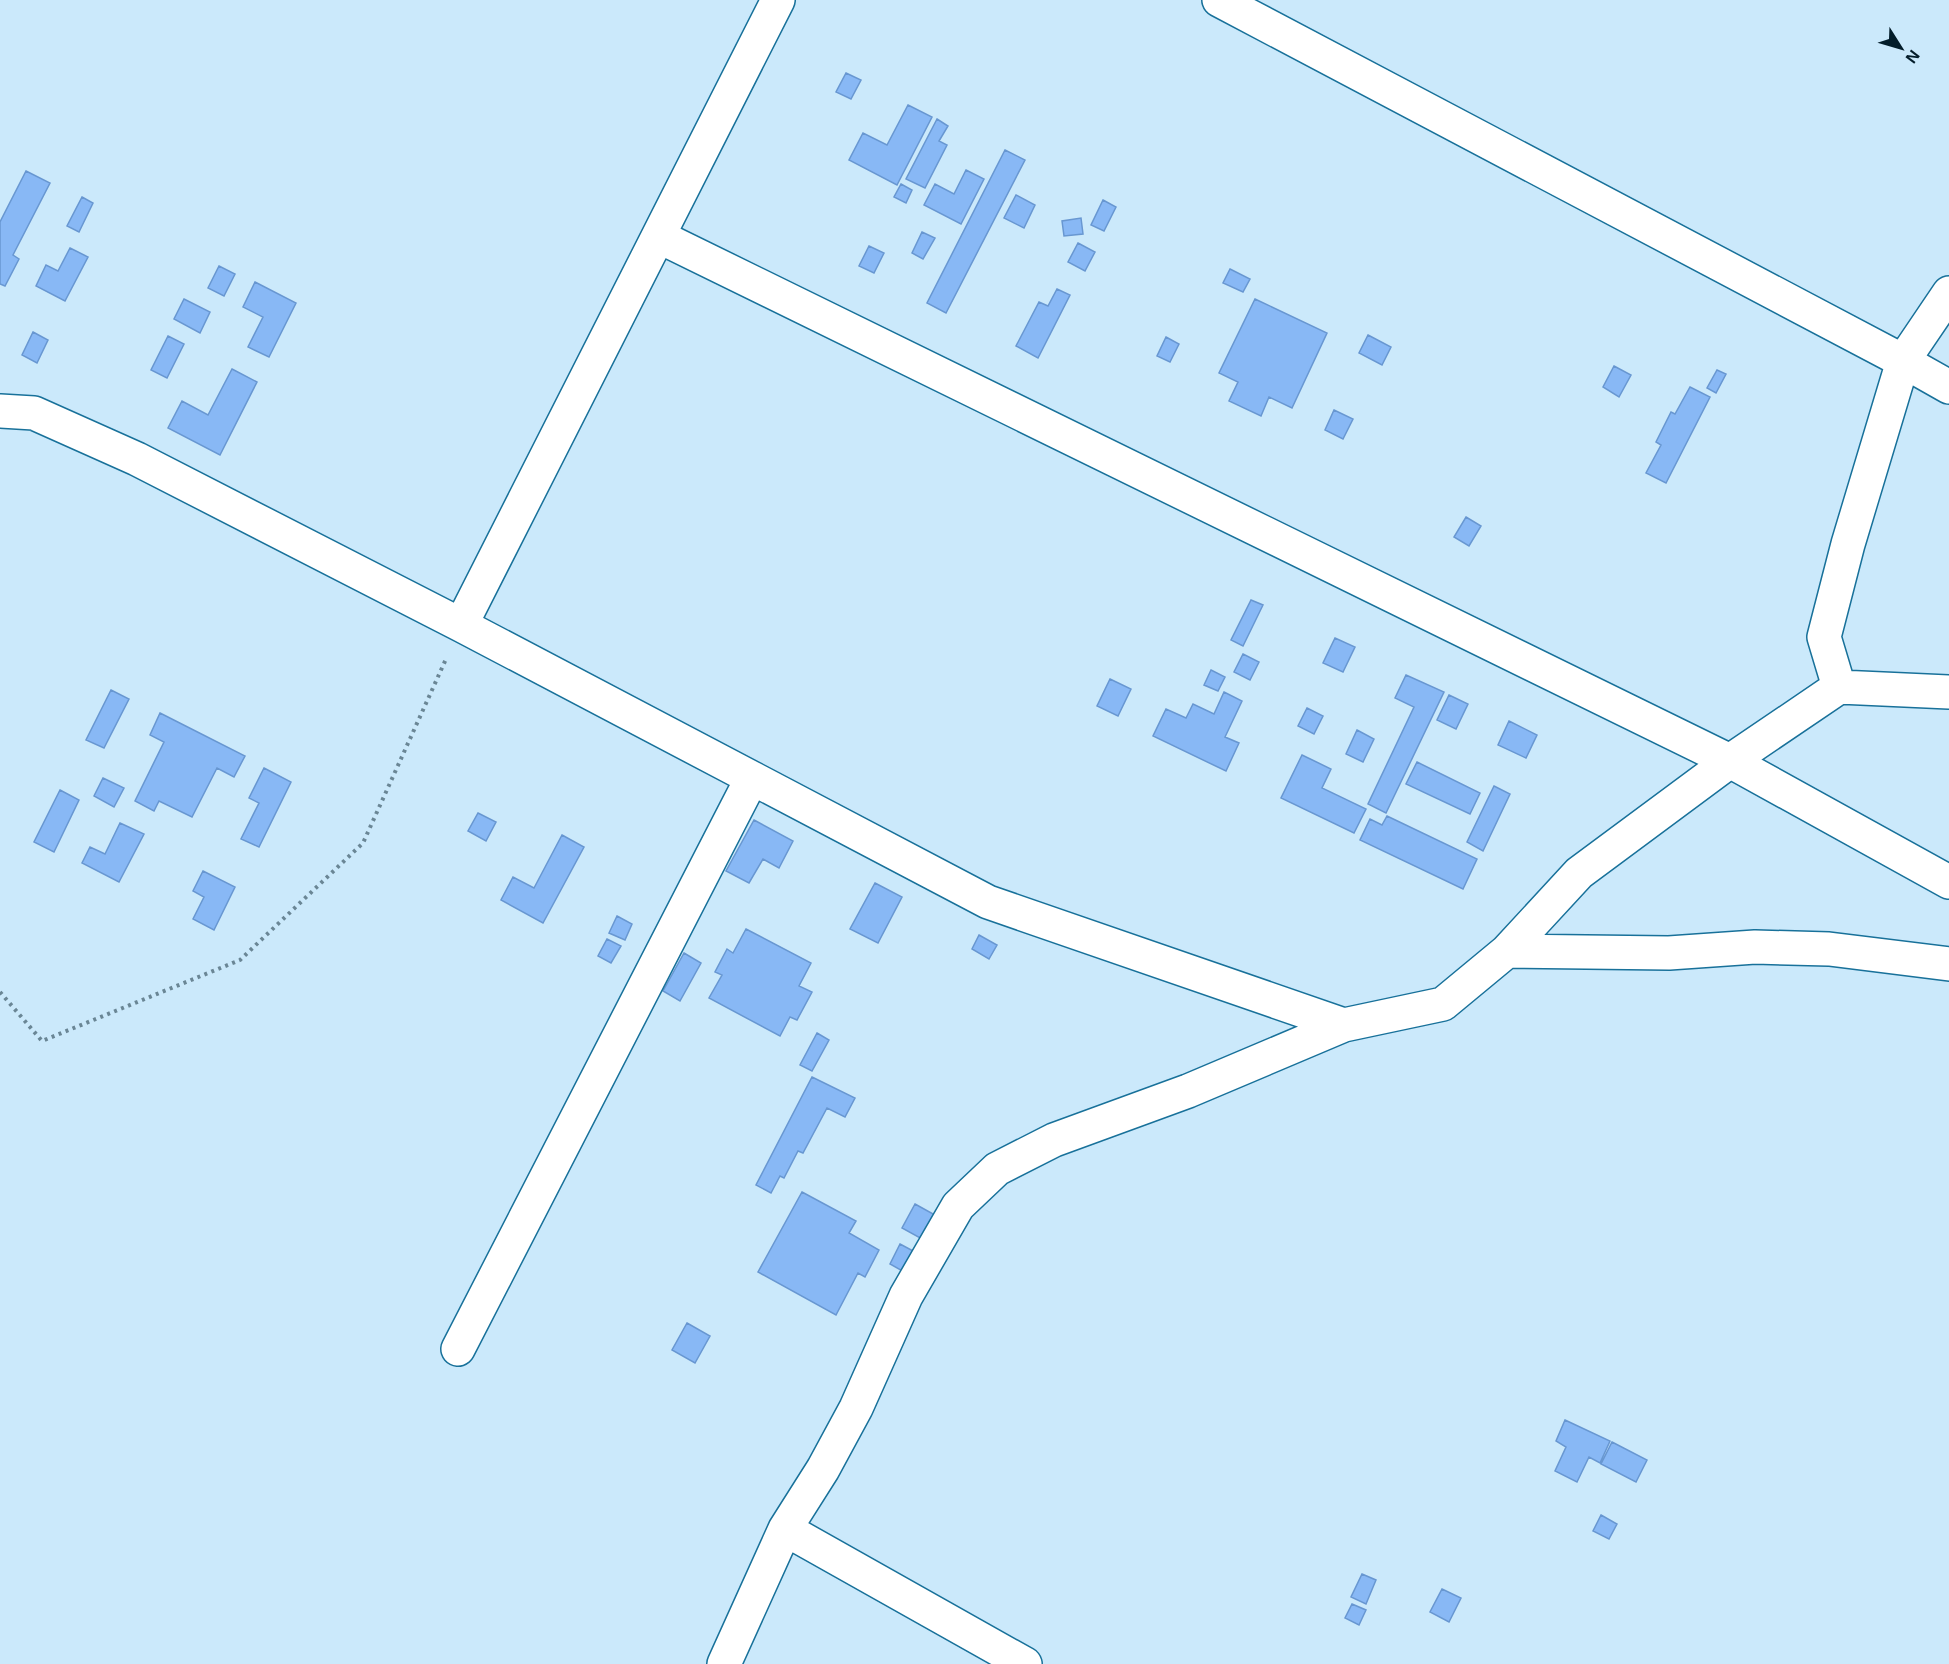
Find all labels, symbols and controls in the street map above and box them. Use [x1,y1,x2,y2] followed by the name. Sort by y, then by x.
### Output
[1871,18,1931,78] north arrow
[1902,47,1923,66] text: N

